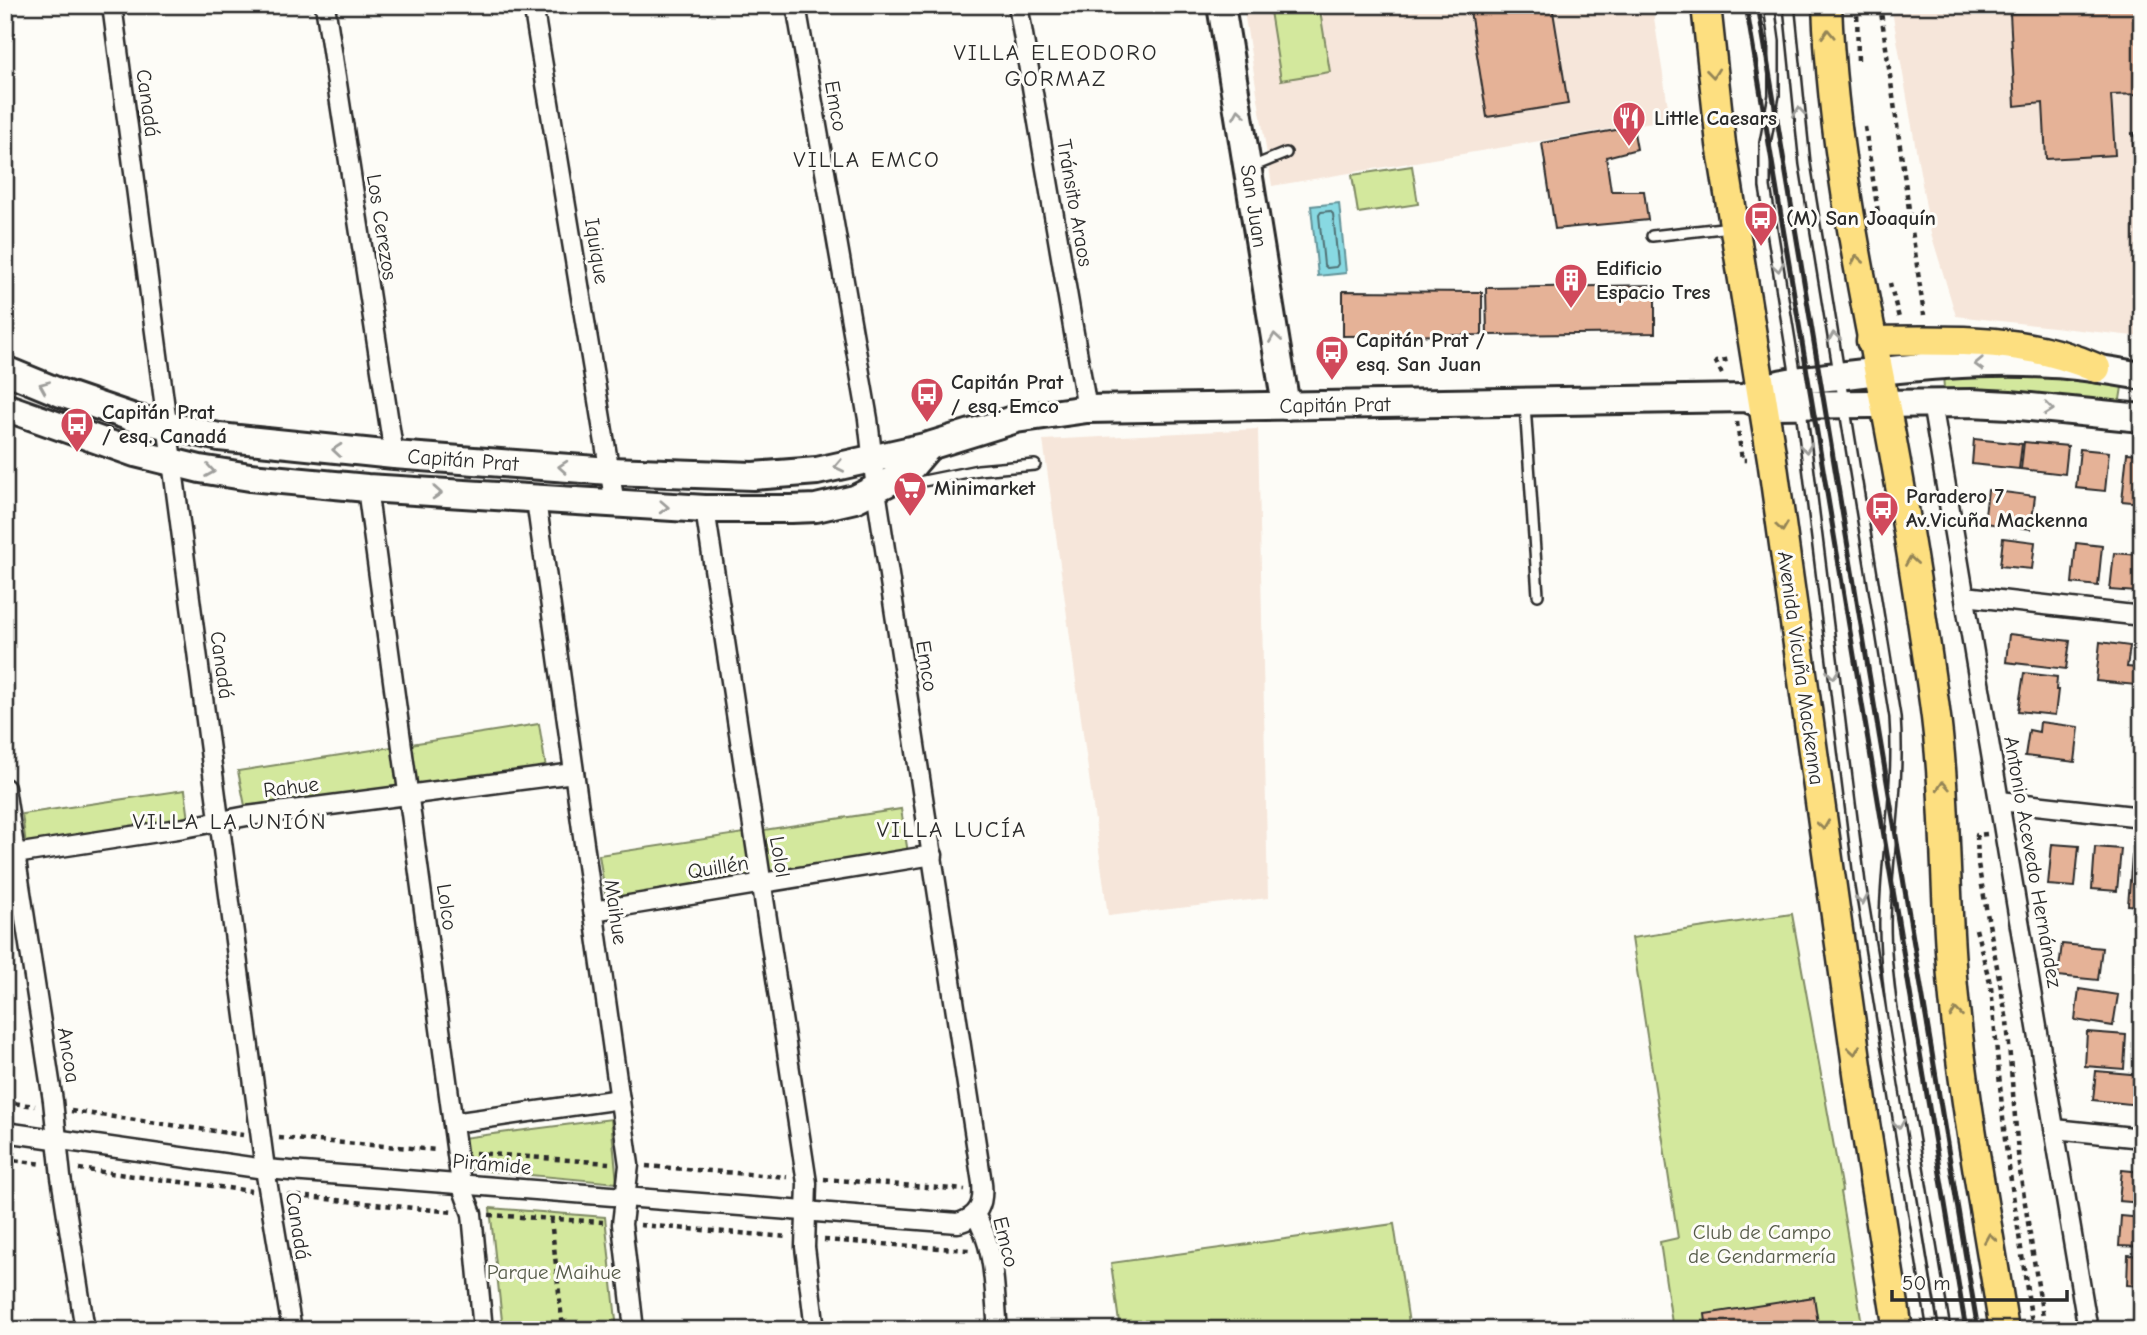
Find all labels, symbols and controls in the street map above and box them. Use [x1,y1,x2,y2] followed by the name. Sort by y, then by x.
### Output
[1820,29,1835,40] one-way arrow
[954,39,1158,92] district label: VILLA ELEODORO GORMAZ
[131,68,165,138] street label: Canadá
[1705,68,1720,79] one-way arrow
[820,79,852,133] street label: Emco
[1610,99,1648,148] restaurant icon: Little Caesars
[1654,106,1777,130] place label: Little Caesars
[1792,106,1807,117] one-way arrow
[1232,108,1247,120] one-way arrow
[1052,137,1098,269] street label: Tránsito Araos
[793,146,941,173] district label: VILLA EMCO
[1236,163,1272,249] street label: San Juan
[362,172,402,282] street label: Los Cerezos
[1742,199,1780,248] bus stop icon: (M) San Joaquín
[1786,206,1936,230] place label: (M) San Joaquín
[580,216,614,286] street label: Iquique
[1850,254,1865,266] one-way arrow
[1596,256,1710,304] place label: Edificio Espacio Tres
[1552,261,1590,310] building icon: Edificio Espacio Tres
[1770,261,1785,273] one-way arrow
[1356,328,1485,376] place label: Capitán Prat / esq. San Juan
[1827,331,1842,343] one-way arrow
[1268,333,1283,344] one-way arrow
[1313,333,1351,382] bus stop icon: Capitán Prat / esq. San Juan
[1973,356,1984,372] one-way arrow
[951,370,1064,418] place label: Capitán Prat / esq. Emco
[908,375,946,424] bus stop icon: Capitán Prat / esq. Emco
[39,380,51,394] one-way arrow
[1279,392,1392,418] street label: Capitán Prat
[102,400,227,448] place label: Capitán Prat / esq. Canadá
[2044,401,2055,416] one-way arrow
[58,405,96,454] bus stop icon: Capitán Prat / esq. Canadá
[331,443,342,458] one-way arrow
[1798,443,1813,454] one-way arrow
[407,444,520,476] street label: Capitán Prat
[833,458,845,473] one-way arrow
[558,460,569,475] one-way arrow
[205,463,216,478] one-way arrow
[891,469,929,518] supermarket icon: Minimarket
[934,476,1037,500] place label: Minimarket
[1906,484,2088,532] place label: Paradero 7 Av.Vicuña Mackenna
[432,485,443,500] one-way arrow
[1863,489,1901,538] bus stop icon: Paradero 7 Av.Vicuña Mackenna
[659,499,670,514] one-way arrow
[1774,521,1789,533] one-way arrow
[1773,550,1829,786] street label: Avenida Vicuña Mackenna
[1904,555,1919,567] one-way arrow
[205,630,239,700] street label: Canadá
[911,639,943,693] street label: Emco
[1825,668,1840,680] one-way arrow
[1999,735,2067,989] street label: Antonio Acevedo Hernández
[262,772,320,802] street label: Rahue
[1936,780,1951,791] one-way arrow
[132,808,328,835] district label: VILLA LA UNIÓN
[877,816,1027,843] district label: VILLA LUCÍA
[1815,819,1830,831] one-way arrow
[765,835,795,879] street label: Lolol
[686,850,750,884] street label: Quillén
[600,878,632,946] street label: Maihue
[432,882,462,932] street label: Lolco
[1854,894,1869,906] one-way arrow
[1948,1007,1963,1019] one-way arrow
[53,1026,85,1084] street label: Ancoa
[1847,1044,1862,1056] one-way arrow
[1891,1118,1906,1130] one-way arrow
[452,1149,532,1179] street label: Pirámide
[281,1190,315,1262] street label: Canadá
[988,1214,1024,1270] street label: Emco
[1688,1220,1836,1268] park label: Club de Campo de Gendarmería
[1982,1232,1997,1244] one-way arrow
[1892,1258,2066,1302] scale bar
[487,1260,621,1284] park label: Parque Maihue
[1902,1271,1951,1295] text: 50 m

